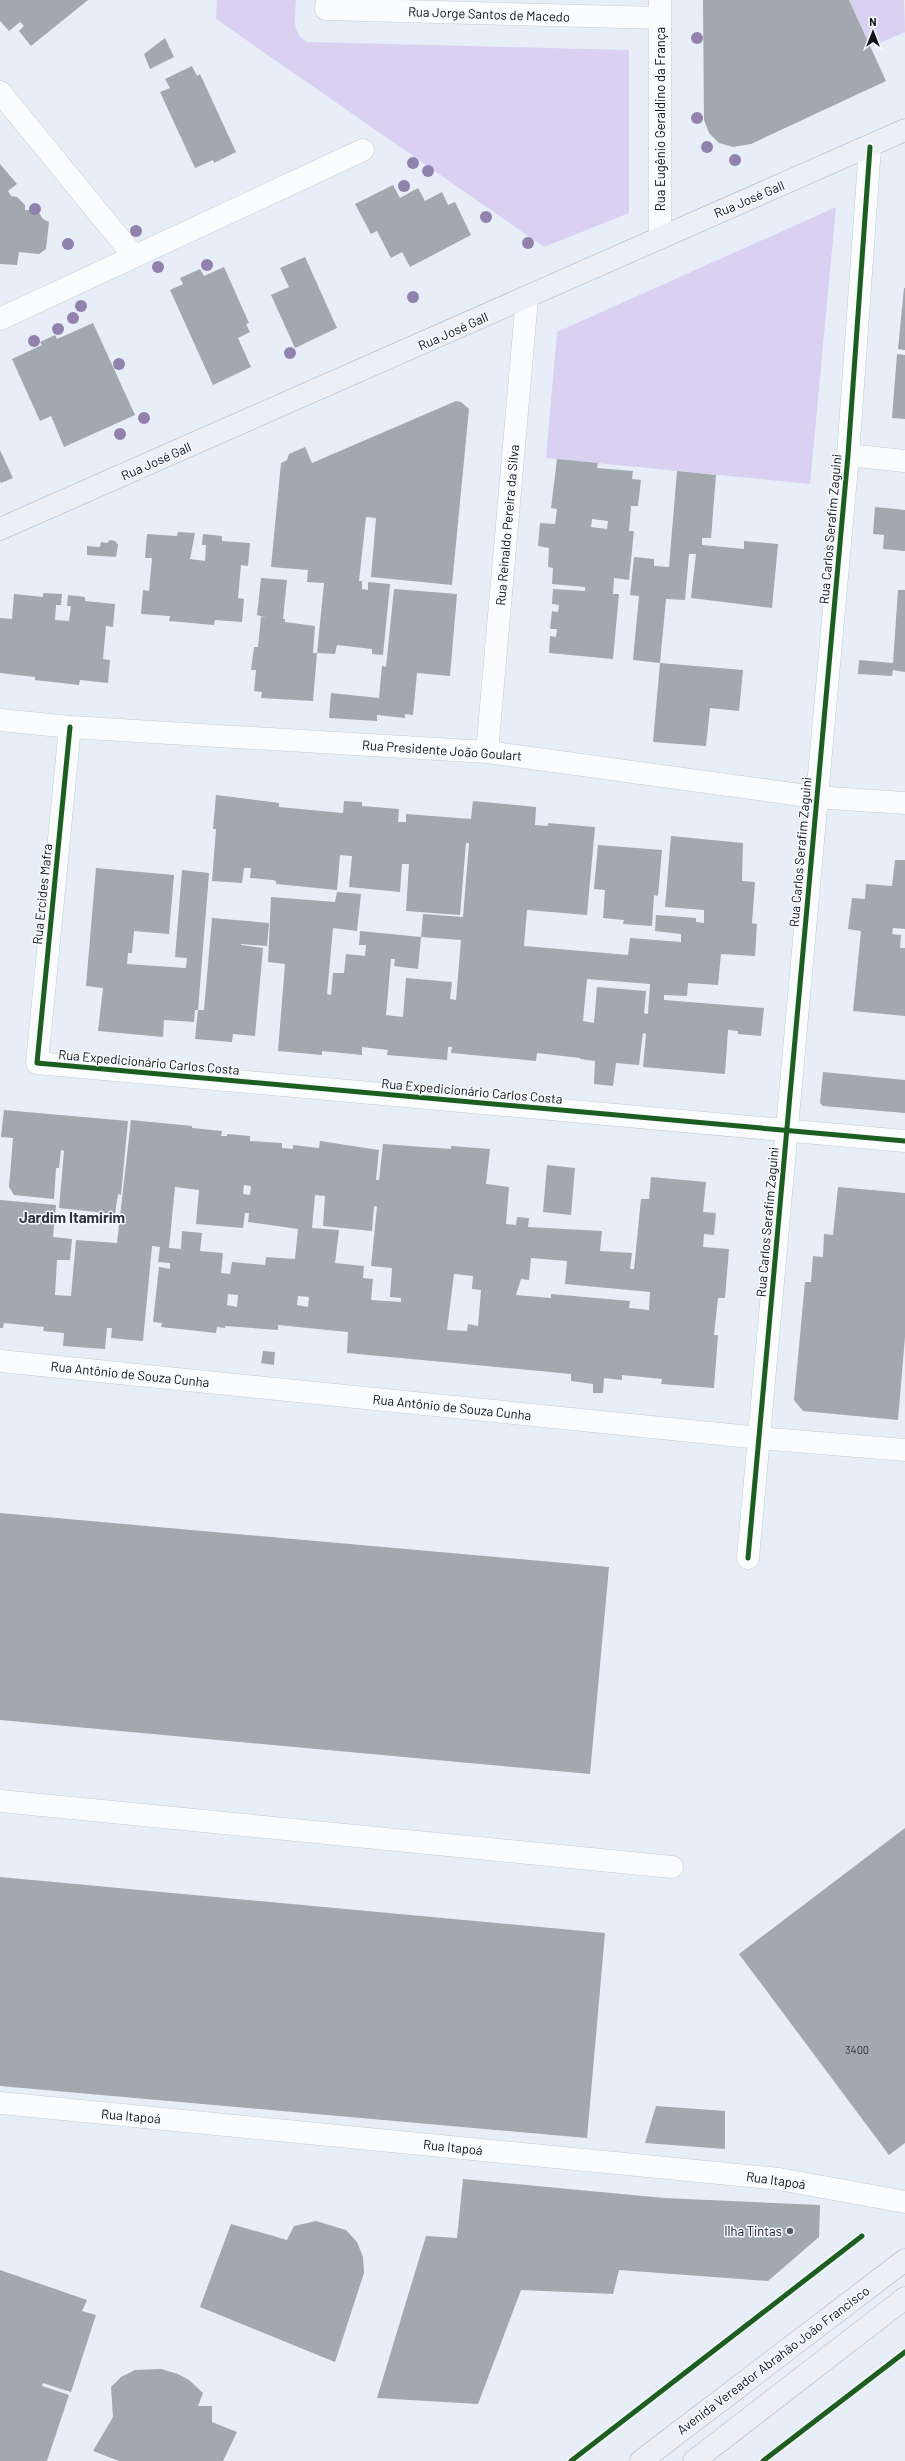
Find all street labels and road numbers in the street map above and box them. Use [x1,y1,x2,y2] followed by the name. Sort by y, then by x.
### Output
[408,3,570,25] street label: Rua Jorge Santos de Macedo
[652,27,668,211] street label: Rua Eugênio Geraldino da França
[711,177,787,221] street label: Rua José Gall
[415,308,491,354] street label: Rua José Gall
[118,438,194,484] street label: Rua José Gall
[492,444,522,606] street label: Rua Reinaldo Pereira da Silva
[815,453,845,605] street label: Rua Carlos Serafim Zaguini
[362,736,522,764] street label: Rua Presidente João Goulart
[785,776,815,928] street label: Rua Carlos Serafim Zaguini
[29,843,55,945] street label: Rua Ercides Mafra
[58,1046,240,1078] street label: Rua Expedicionário Carlos Costa
[381,1075,563,1107] street label: Rua Expedicionário Carlos Costa
[752,1146,782,1298] street label: Rua Carlos Serafim Zaguini
[50,1358,210,1390] street label: Rua Antônio de Souza Cunha
[372,1391,532,1423] street label: Rua Antônio de Souza Cunha
[101,2105,161,2127] street label: Rua Itapoá
[422,2136,484,2158] street label: Rua Itapoá
[745,2168,807,2192] street label: Rua Itapoá
[674,2282,872,2438] street label: Avenida Vereador Abrahão João Francisco

